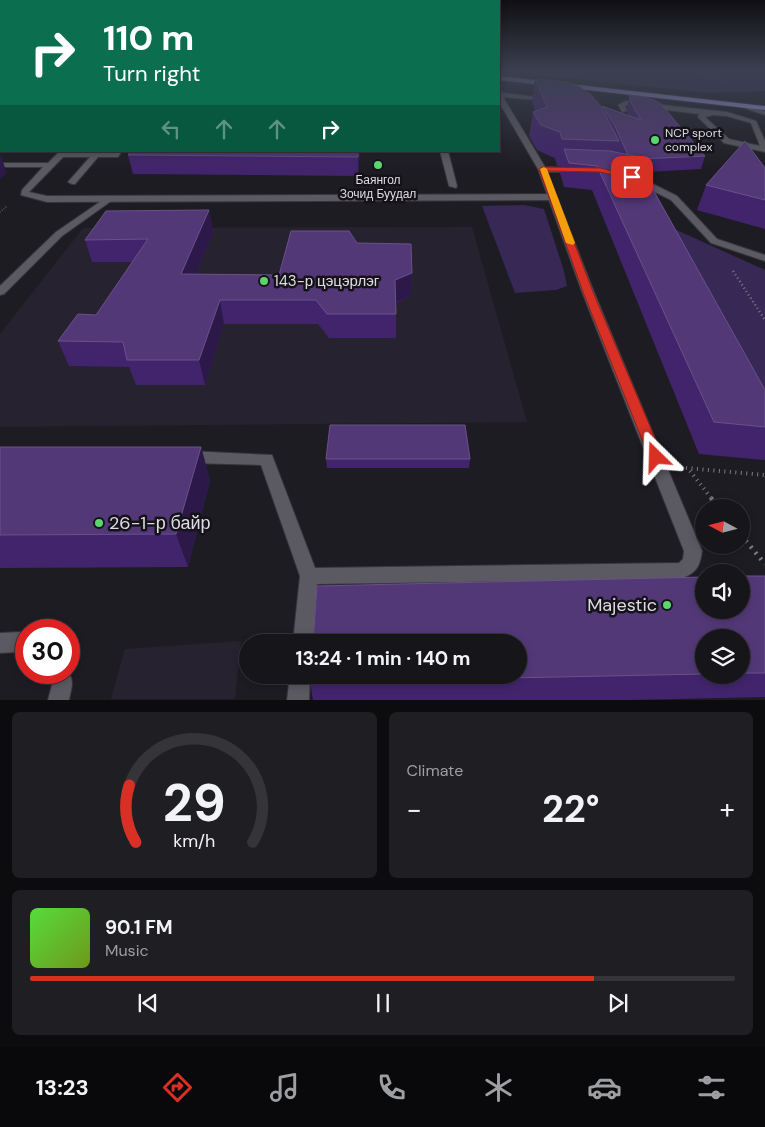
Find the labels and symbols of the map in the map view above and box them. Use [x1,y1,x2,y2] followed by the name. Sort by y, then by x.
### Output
[665,125,722,155] place label: NCP sport complex
[649,134,661,146] marker: NCP sport complex
[611,156,653,198] pin
[372,159,384,171] marker: Баянгол Зочид Буудал
[340,172,416,202] place label: Баянгол Зочид Буудал
[274,271,380,291] place label: 143-р цэцэрлэг
[258,275,270,287] marker: 143-р цэцэрлэг
[629,430,681,482] position arrow
[695,499,750,554] north arrow
[109,511,211,535] place label: 26-1-р байр
[93,517,105,529] marker: 26-1-р байр
[587,593,657,617] place label: Majestic
[661,599,673,611] marker: Majestic
[15,619,80,684] speed limit sign: 30

